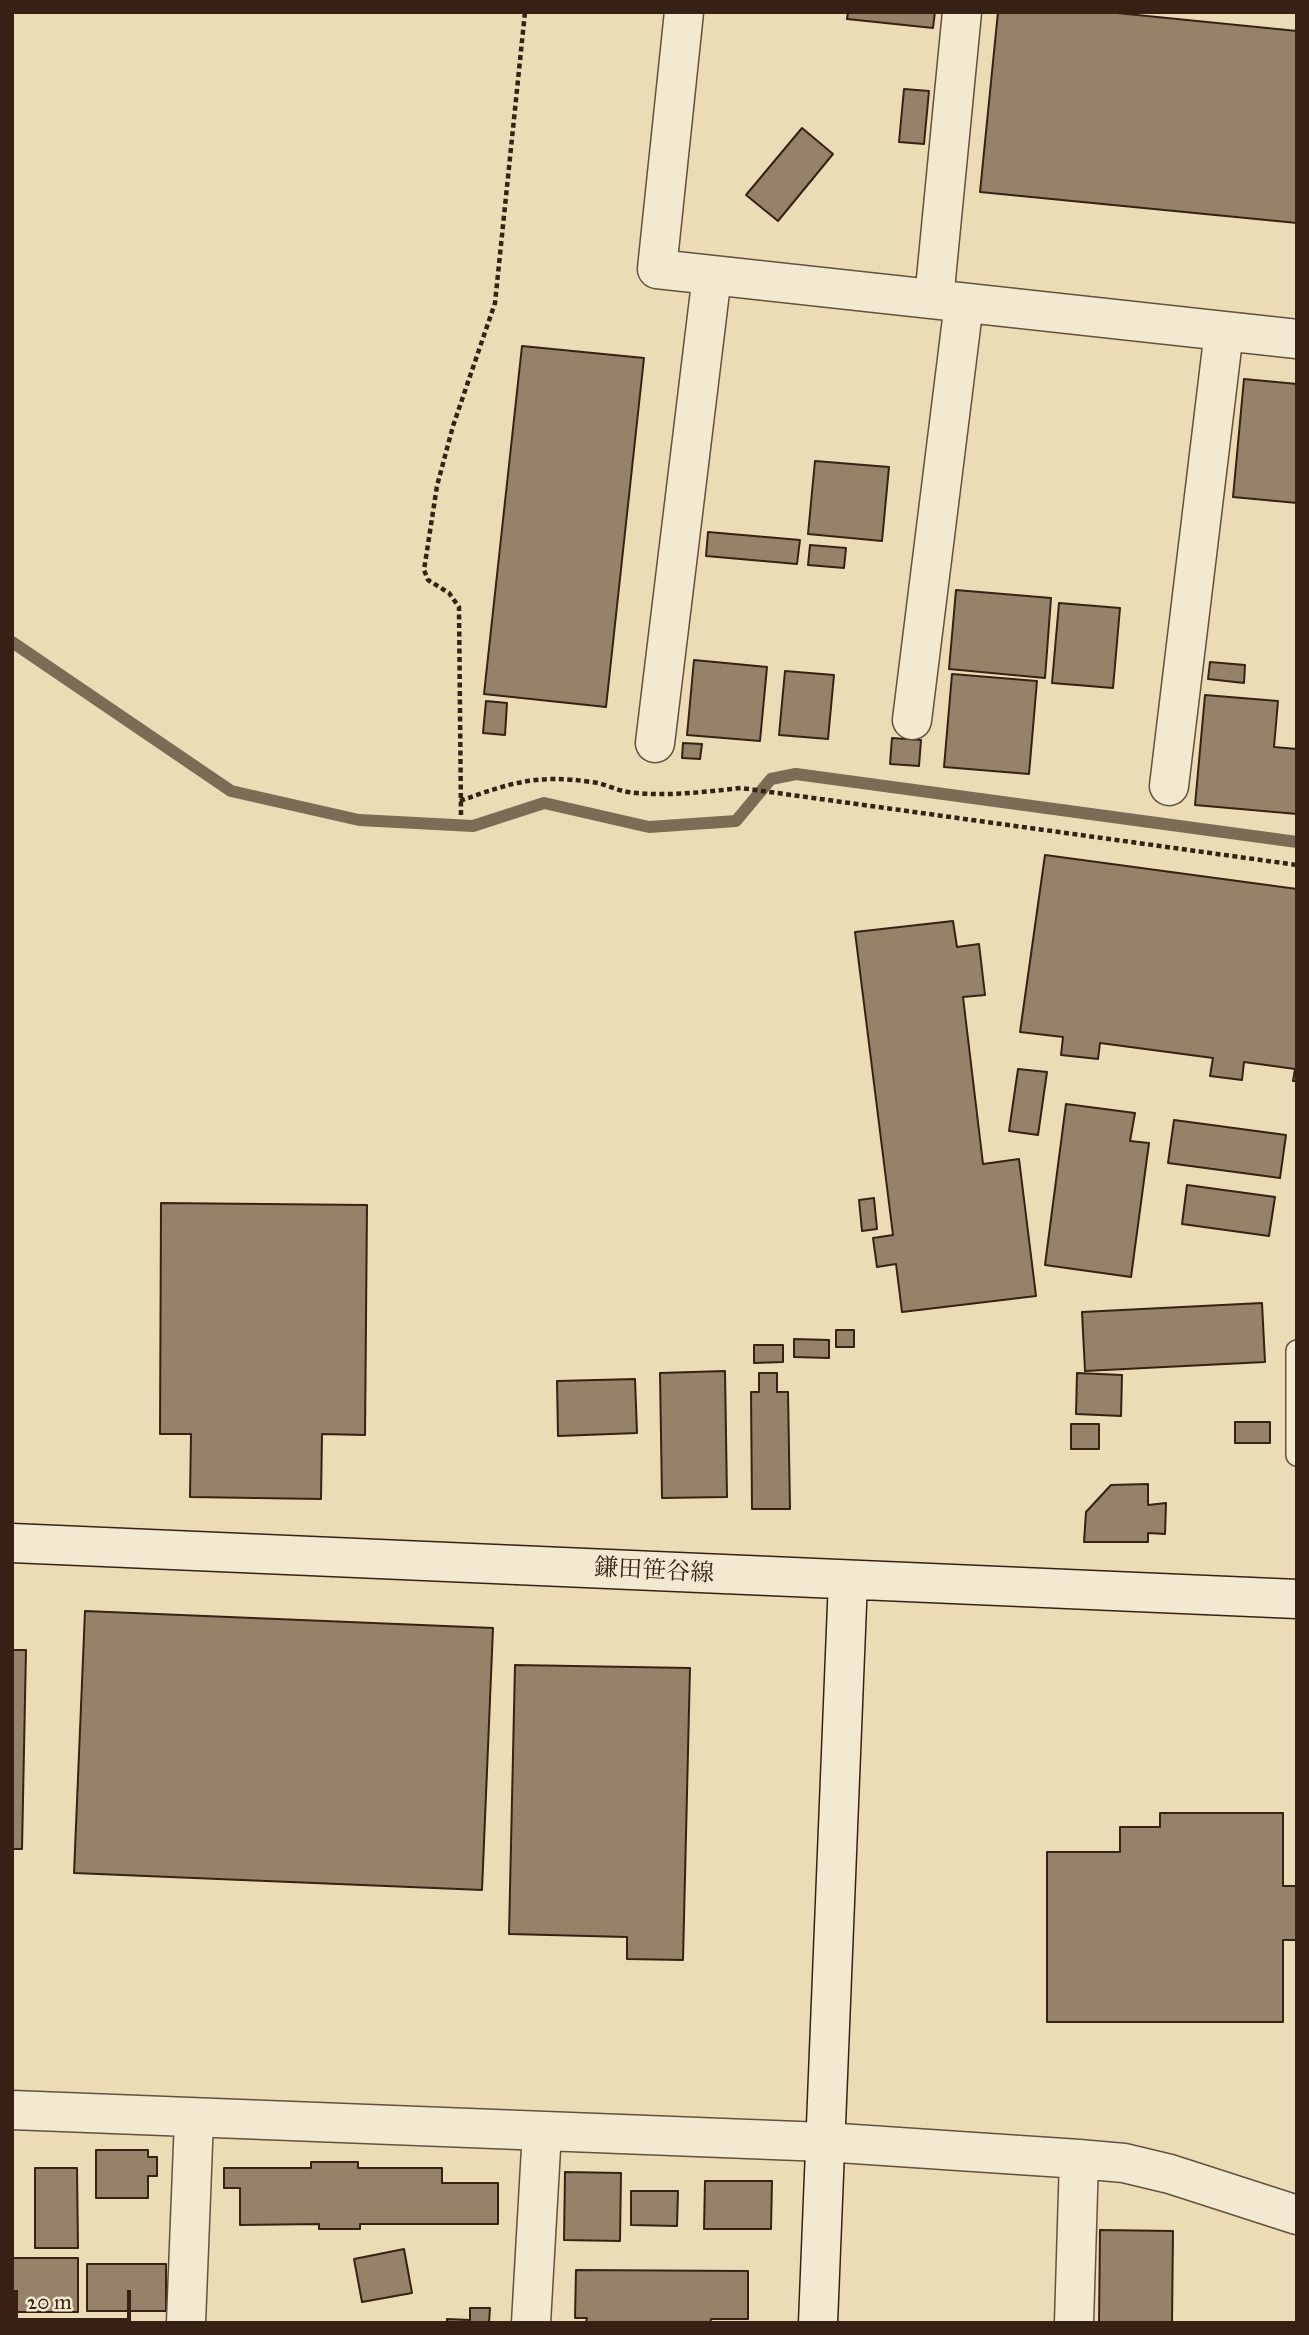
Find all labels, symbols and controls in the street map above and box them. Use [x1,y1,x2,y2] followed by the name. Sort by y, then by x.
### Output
[593,1554,715,1590] street label: 鎌田笹谷線
[18,2276,135,2320] scale bar
[27,2289,72,2315] text: 20 m

